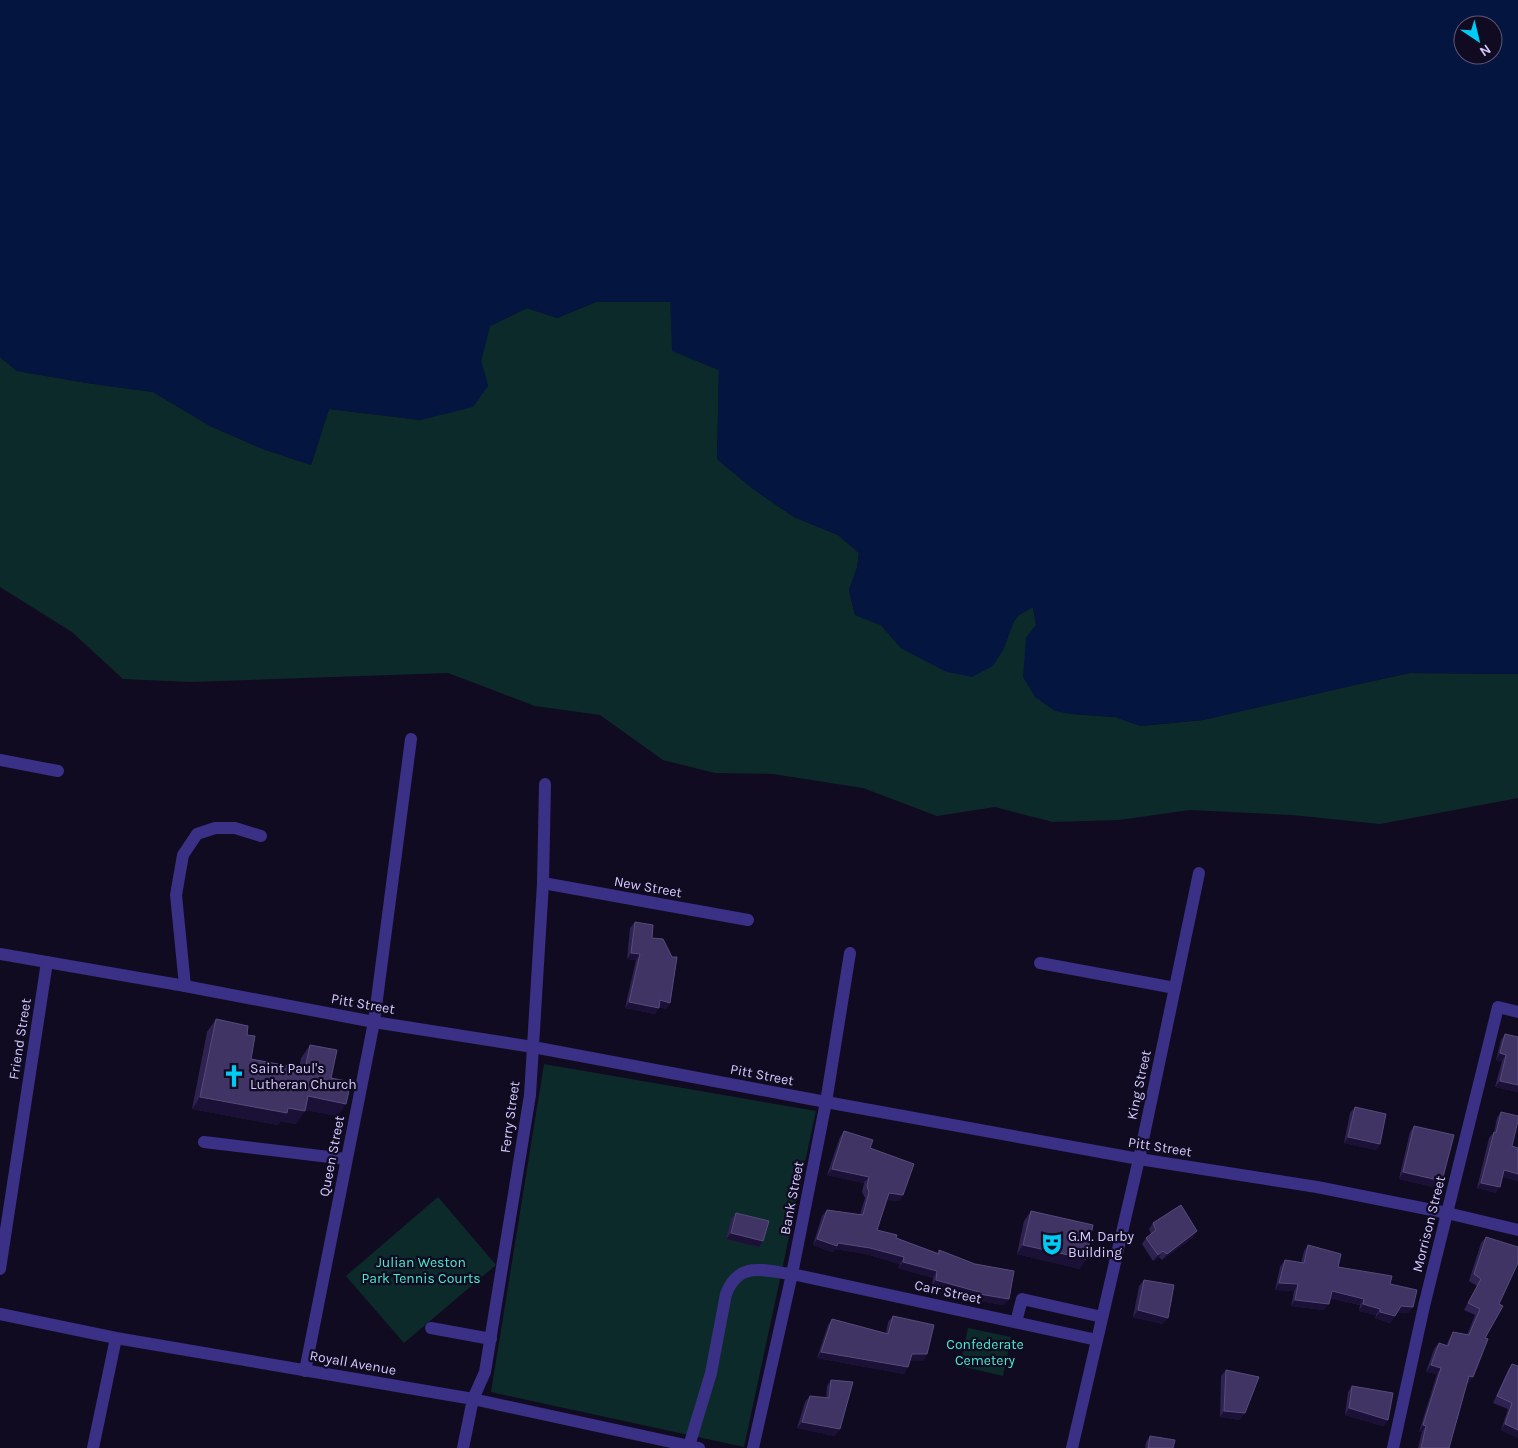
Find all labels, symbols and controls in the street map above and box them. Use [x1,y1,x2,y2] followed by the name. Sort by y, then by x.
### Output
[1453,15,1503,65] north arrow
[1476,40,1494,60] text: N
[613,873,683,901] street label: New Street
[330,990,396,1018] street label: Pitt Street
[5,997,35,1081] street label: Friend Street
[1123,1049,1155,1121] street label: King Street
[250,1060,357,1093] place label: Saint Paul's Lutheran Church
[729,1061,795,1089] street label: Pitt Street
[221,1063,247,1089] church icon: Saint Paul's Lutheran Church
[497,1080,523,1154] street label: Ferry Street
[316,1114,348,1198] street label: Queen Street
[1127,1134,1193,1160] street label: Pitt Street
[777,1160,807,1236] street label: Bank Street
[1409,1174,1449,1274] street label: Morrison Street
[1068,1228,1134,1261] place label: G.M. Darby Building
[1039,1231,1065,1257] theatre icon: G.M. Darby Building
[361,1254,481,1287] park label: Julian Weston Park Tennis Courts
[913,1277,983,1307] street label: Carr Street
[946,1336,1024,1369] park label: Confederate Cemetery
[308,1347,398,1379] street label: Royall Avenue

